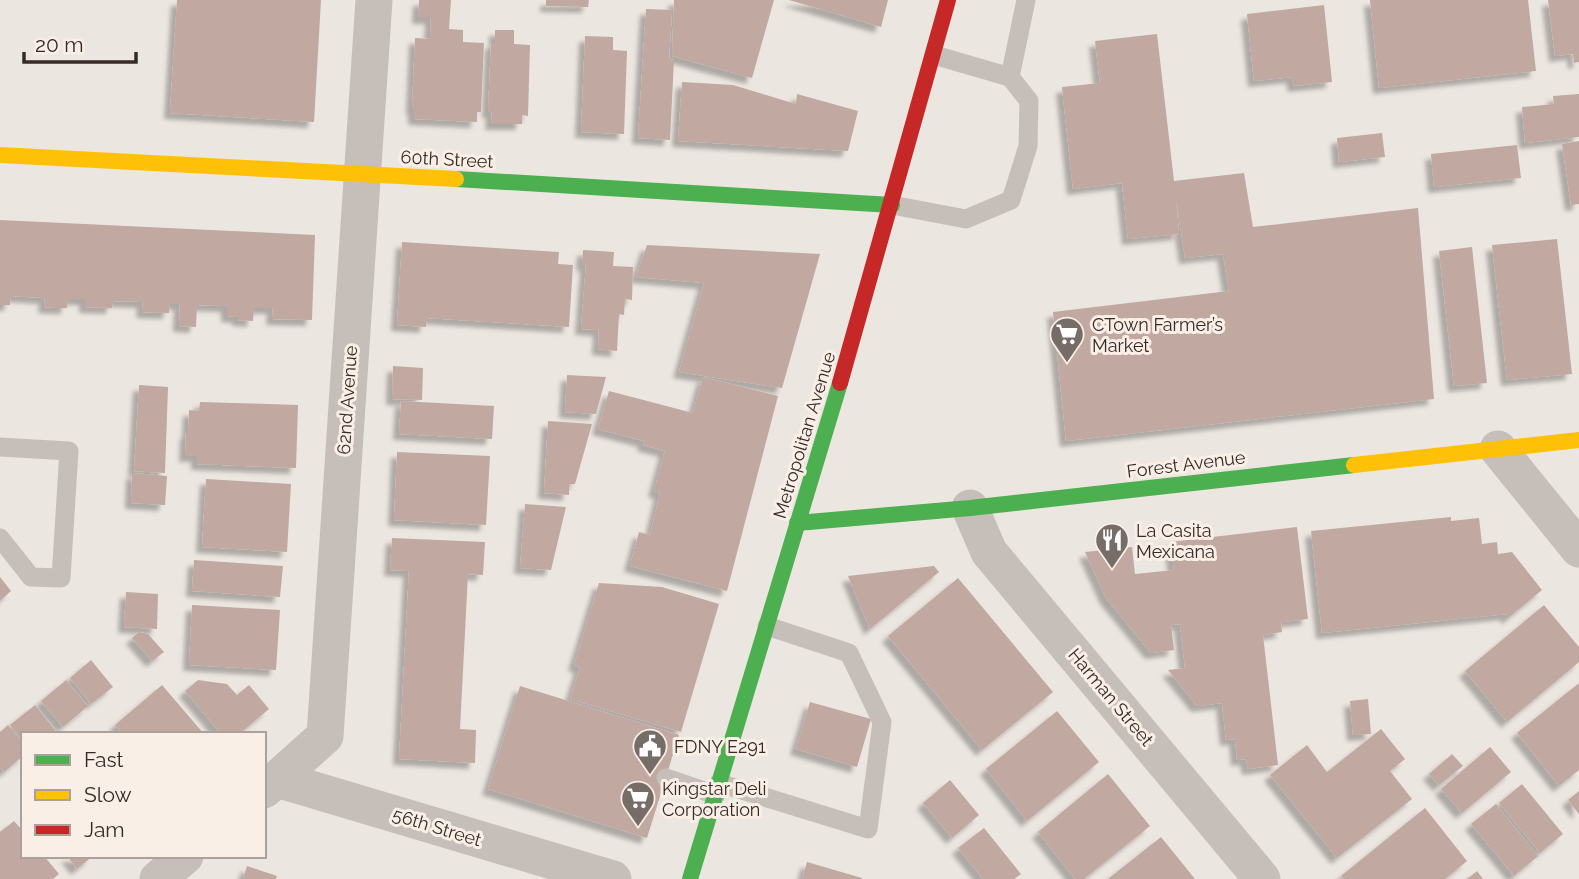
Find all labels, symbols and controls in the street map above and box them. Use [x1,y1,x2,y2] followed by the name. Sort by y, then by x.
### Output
[24,21,136,65] scale bar
[35,32,83,57] text: 20 m
[400,146,494,172] street label: 60th Street
[1092,314,1223,356] place label: CTown Farmer’s Market
[1048,315,1086,364] supermarket icon: CTown Farmer’s Market
[333,344,361,455] street label: 62nd Avenue
[769,349,839,521] street label: Metropolitan Avenue
[1126,446,1247,482] street label: Forest Avenue
[1136,520,1215,562] place label: La Casita Mexicana
[1093,521,1131,570] restaurant icon: La Casita Mexicana
[1064,644,1158,750] street label: Harman Street
[631,727,669,776] public building icon: FDNY E291
[21,732,266,858] legend
[674,736,766,757] place label: FDNY E291
[84,747,124,772] text: Fast
[662,778,766,820] place label: Kingstar Deli Corporation
[619,779,657,828] supermarket icon: Kingstar Deli Corporation
[84,782,132,807] text: Slow
[390,804,484,850] street label: 56th Street
[84,817,125,842] text: Jam

